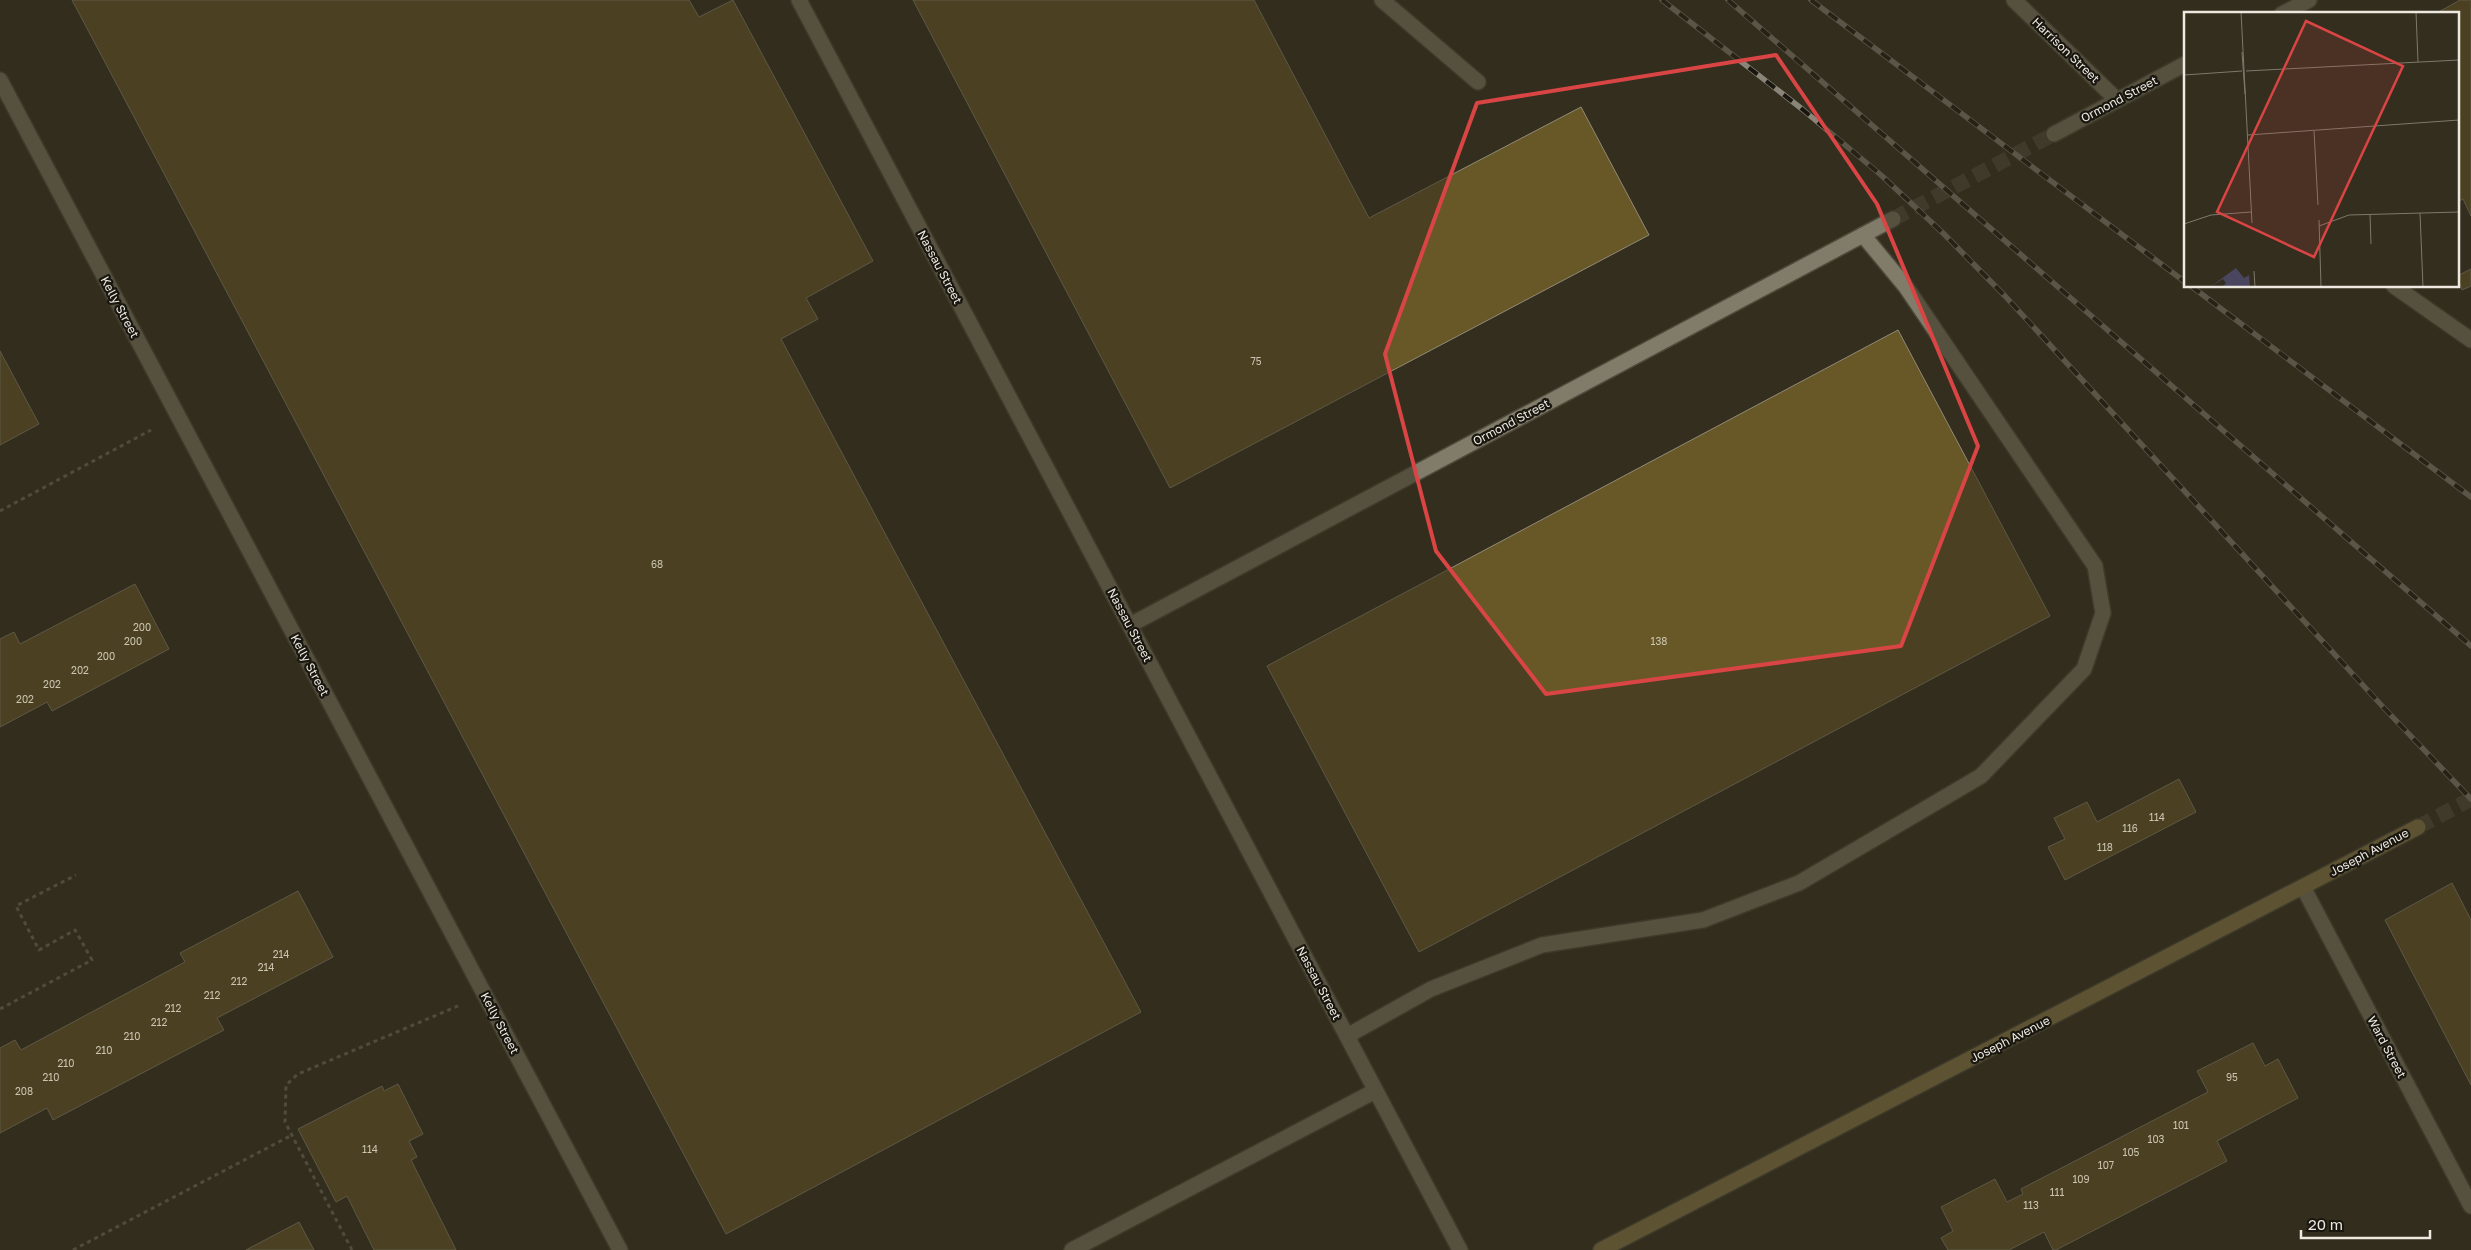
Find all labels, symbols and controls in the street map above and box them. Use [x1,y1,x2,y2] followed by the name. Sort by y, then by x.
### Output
[2184,12,2458,288] inset map
[2029,14,2103,86] street label: Harrison Street
[2078,72,2160,125] street label: Ormond Street
[914,228,966,307] street label: Nassau Street
[97,274,143,341] street label: Kelly Street
[1250,355,1262,367] house number: 75
[1470,395,1552,448] street label: Ormond Street
[651,558,663,570] house number: 68
[1104,586,1156,665] street label: Nassau Street
[133,621,151,633] house number: 200
[287,632,333,699] street label: Kelly Street
[124,635,142,647] house number: 200
[1651,635,1667,647] house number: 138
[97,650,115,662] house number: 200
[71,664,89,676] house number: 202
[43,678,61,690] house number: 202
[16,693,34,705] house number: 202
[2149,811,2165,823] house number: 114
[2122,822,2138,834] house number: 116
[2327,825,2411,879] street label: Joseph Avenue
[2097,841,2113,853] house number: 118
[1293,944,1345,1023] street label: Nassau Street
[273,948,289,960] house number: 214
[258,961,274,973] house number: 214
[231,975,247,987] house number: 212
[204,989,220,1001] house number: 212
[477,990,523,1057] street label: Kelly Street
[165,1002,181,1014] house number: 212
[1968,1012,2052,1066] street label: Joseph Avenue
[2364,1013,2410,1081] street label: Ward Street
[151,1016,167,1028] house number: 212
[124,1030,140,1042] house number: 210
[96,1044,112,1056] house number: 210
[58,1057,74,1069] house number: 210
[43,1071,59,1083] house number: 210
[2226,1071,2238,1083] house number: 95
[15,1085,33,1097] house number: 208
[2173,1119,2189,1131] house number: 101
[2148,1133,2165,1145] house number: 103
[362,1143,378,1155] house number: 114
[2123,1146,2140,1158] house number: 105
[2098,1159,2114,1171] house number: 107
[2072,1173,2090,1185] house number: 109
[2050,1186,2064,1198] house number: 111
[2023,1199,2039,1211] house number: 113
[2301,1208,2430,1240] scale bar
[2308,1215,2343,1233] text: 20 m

